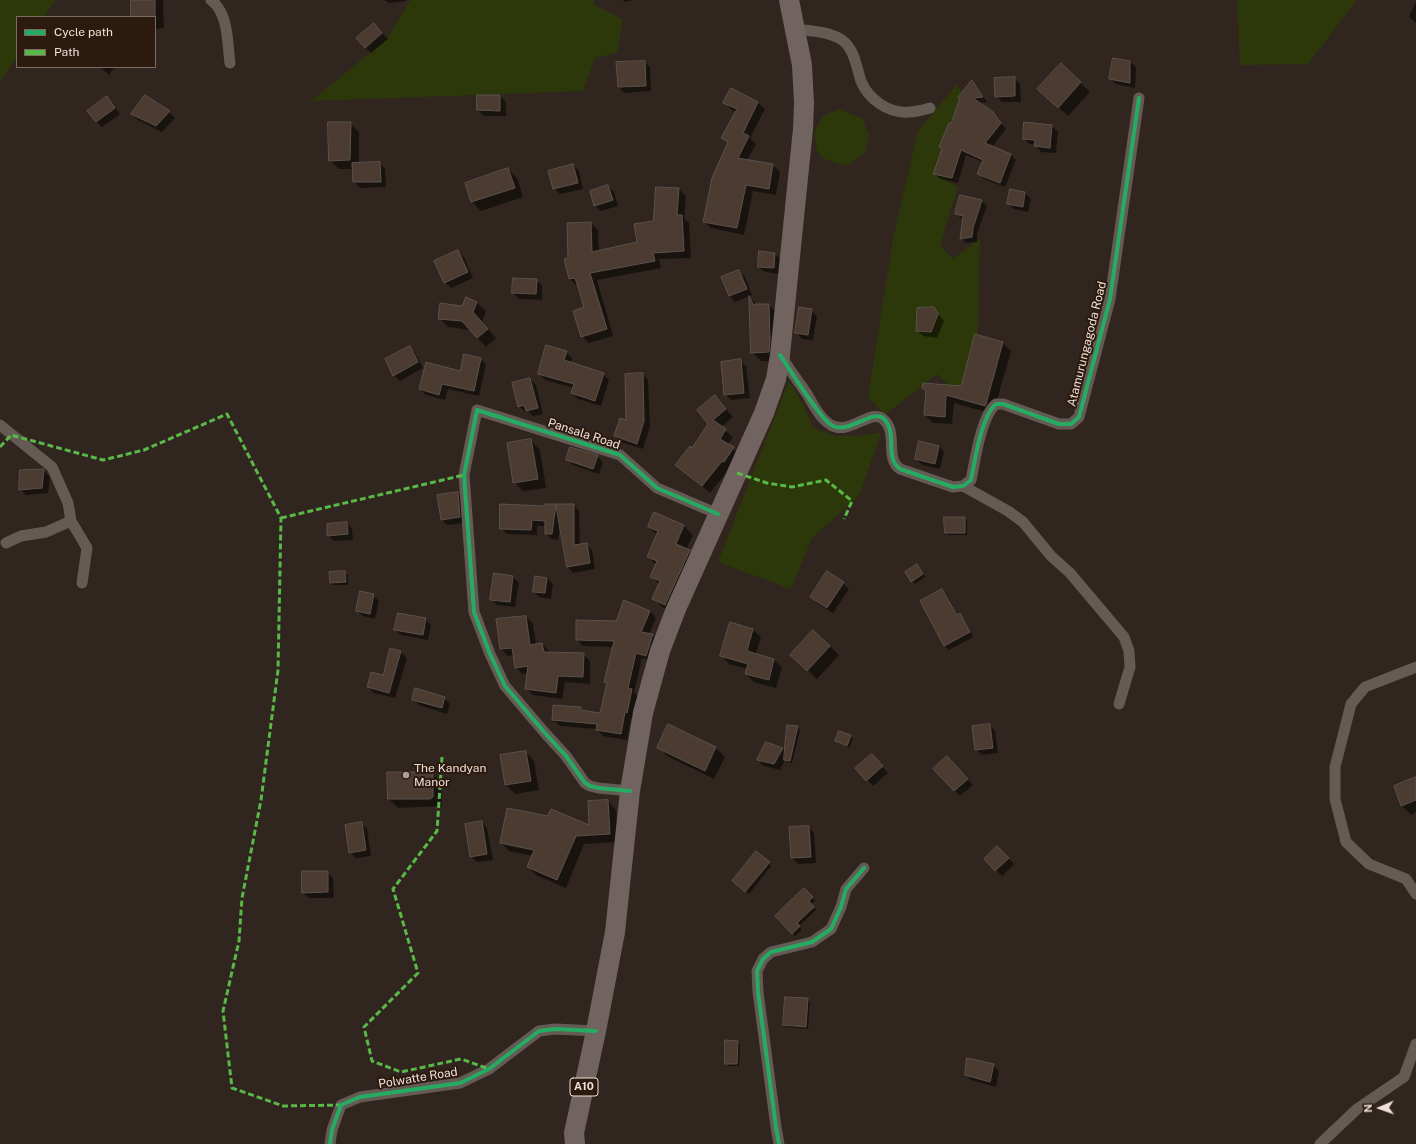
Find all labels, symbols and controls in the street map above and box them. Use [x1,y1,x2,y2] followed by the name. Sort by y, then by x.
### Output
[16,16,156,68] legend
[54,25,113,39] text: Cycle path
[54,45,80,59] text: Path
[1064,280,1110,408] street label: Atamurungagoda Road
[546,416,622,452] street label: Pansala Road
[414,761,486,789] place label: The Kandyan Manor
[401,770,411,780] marker: The Kandyan Manor
[377,1065,459,1091] street label: Polwatte Road
[570,1078,598,1096] road number: A10
[1360,1088,1400,1128] north arrow
[1362,1104,1374,1113] text: N

